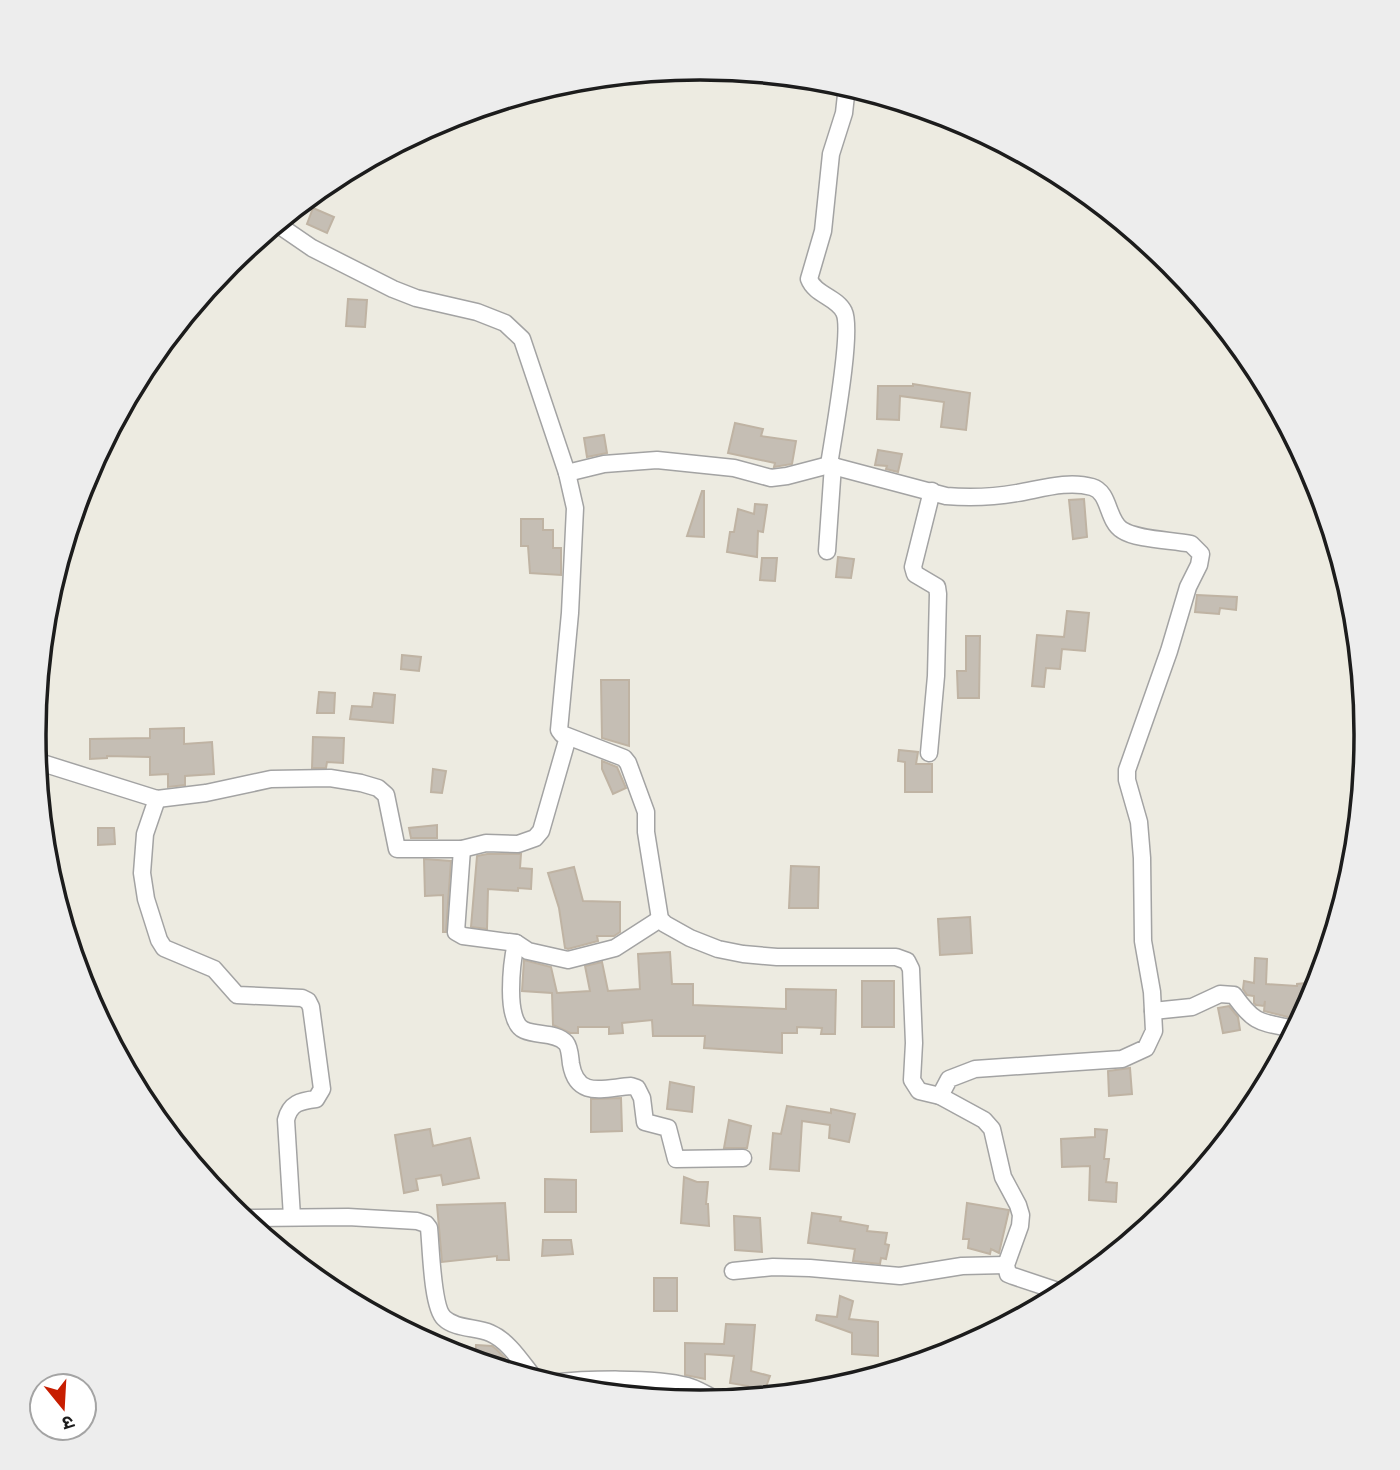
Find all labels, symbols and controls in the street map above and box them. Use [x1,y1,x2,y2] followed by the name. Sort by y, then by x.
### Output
[28,1372,98,1442] north arrow
[58,1410,77,1436] text: उ

